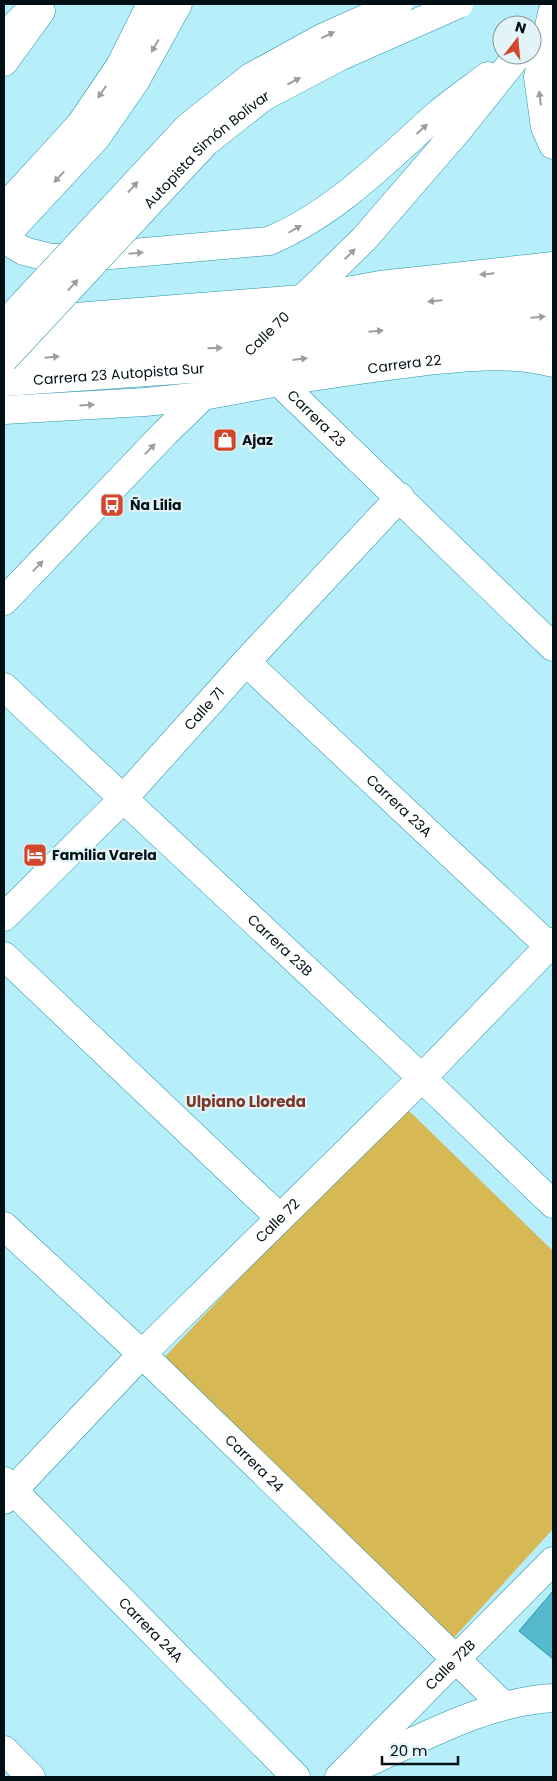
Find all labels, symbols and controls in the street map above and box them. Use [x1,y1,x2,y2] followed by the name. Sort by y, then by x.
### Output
[492,15,542,65] north arrow
[513,16,528,39] text: N
[321,31,335,39] one-way arrow
[150,40,159,53] one-way arrow
[287,77,301,85] one-way arrow
[139,85,273,213] street label: Autopista Simón Bolívar
[97,86,107,99] one-way arrow
[536,90,544,106] one-way arrow
[415,123,428,134] one-way arrow
[53,171,65,183] one-way arrow
[127,181,138,193] one-way arrow
[288,225,302,234] one-way arrow
[343,248,355,260] one-way arrow
[128,249,144,257] one-way arrow
[479,270,495,278] one-way arrow
[67,279,79,291] one-way arrow
[427,297,443,305] one-way arrow
[240,307,294,360] street label: Calle 70
[530,313,546,321] one-way arrow
[368,326,384,334] one-way arrow
[207,343,223,351] one-way arrow
[366,350,442,379] street label: Carrera 22
[45,352,61,360] one-way arrow
[292,355,308,363] one-way arrow
[33,358,205,390] street label: Carrera 23 Autopista Sur
[283,385,350,451] street label: Carrera 23
[80,401,96,409] one-way arrow
[212,427,238,453] shop icon: Ajaz
[242,430,273,450] place label: Ajaz
[144,443,156,455] one-way arrow
[99,492,125,518] bus stop icon: Ña Lilia
[130,495,182,515] place label: Ña Lilia
[32,560,44,572] one-way arrow
[179,683,229,735] street label: Calle 71
[362,770,436,842] street label: Carrera 23A
[22,842,48,868] hotel icon: Familia Varela
[52,845,157,865] place label: Familia Varela
[243,910,317,981] street label: Carrera 23B
[186,1091,306,1112] district label: Ulpiano Lloreda
[251,1194,304,1247] street label: Calle 72
[221,1430,288,1497] street label: Carrera 24
[114,1593,187,1667] street label: Carrera 24A
[421,1635,480,1695] street label: Calle 72B
[382,1734,458,1766] scale bar
[390,1740,428,1761] text: 20 m

